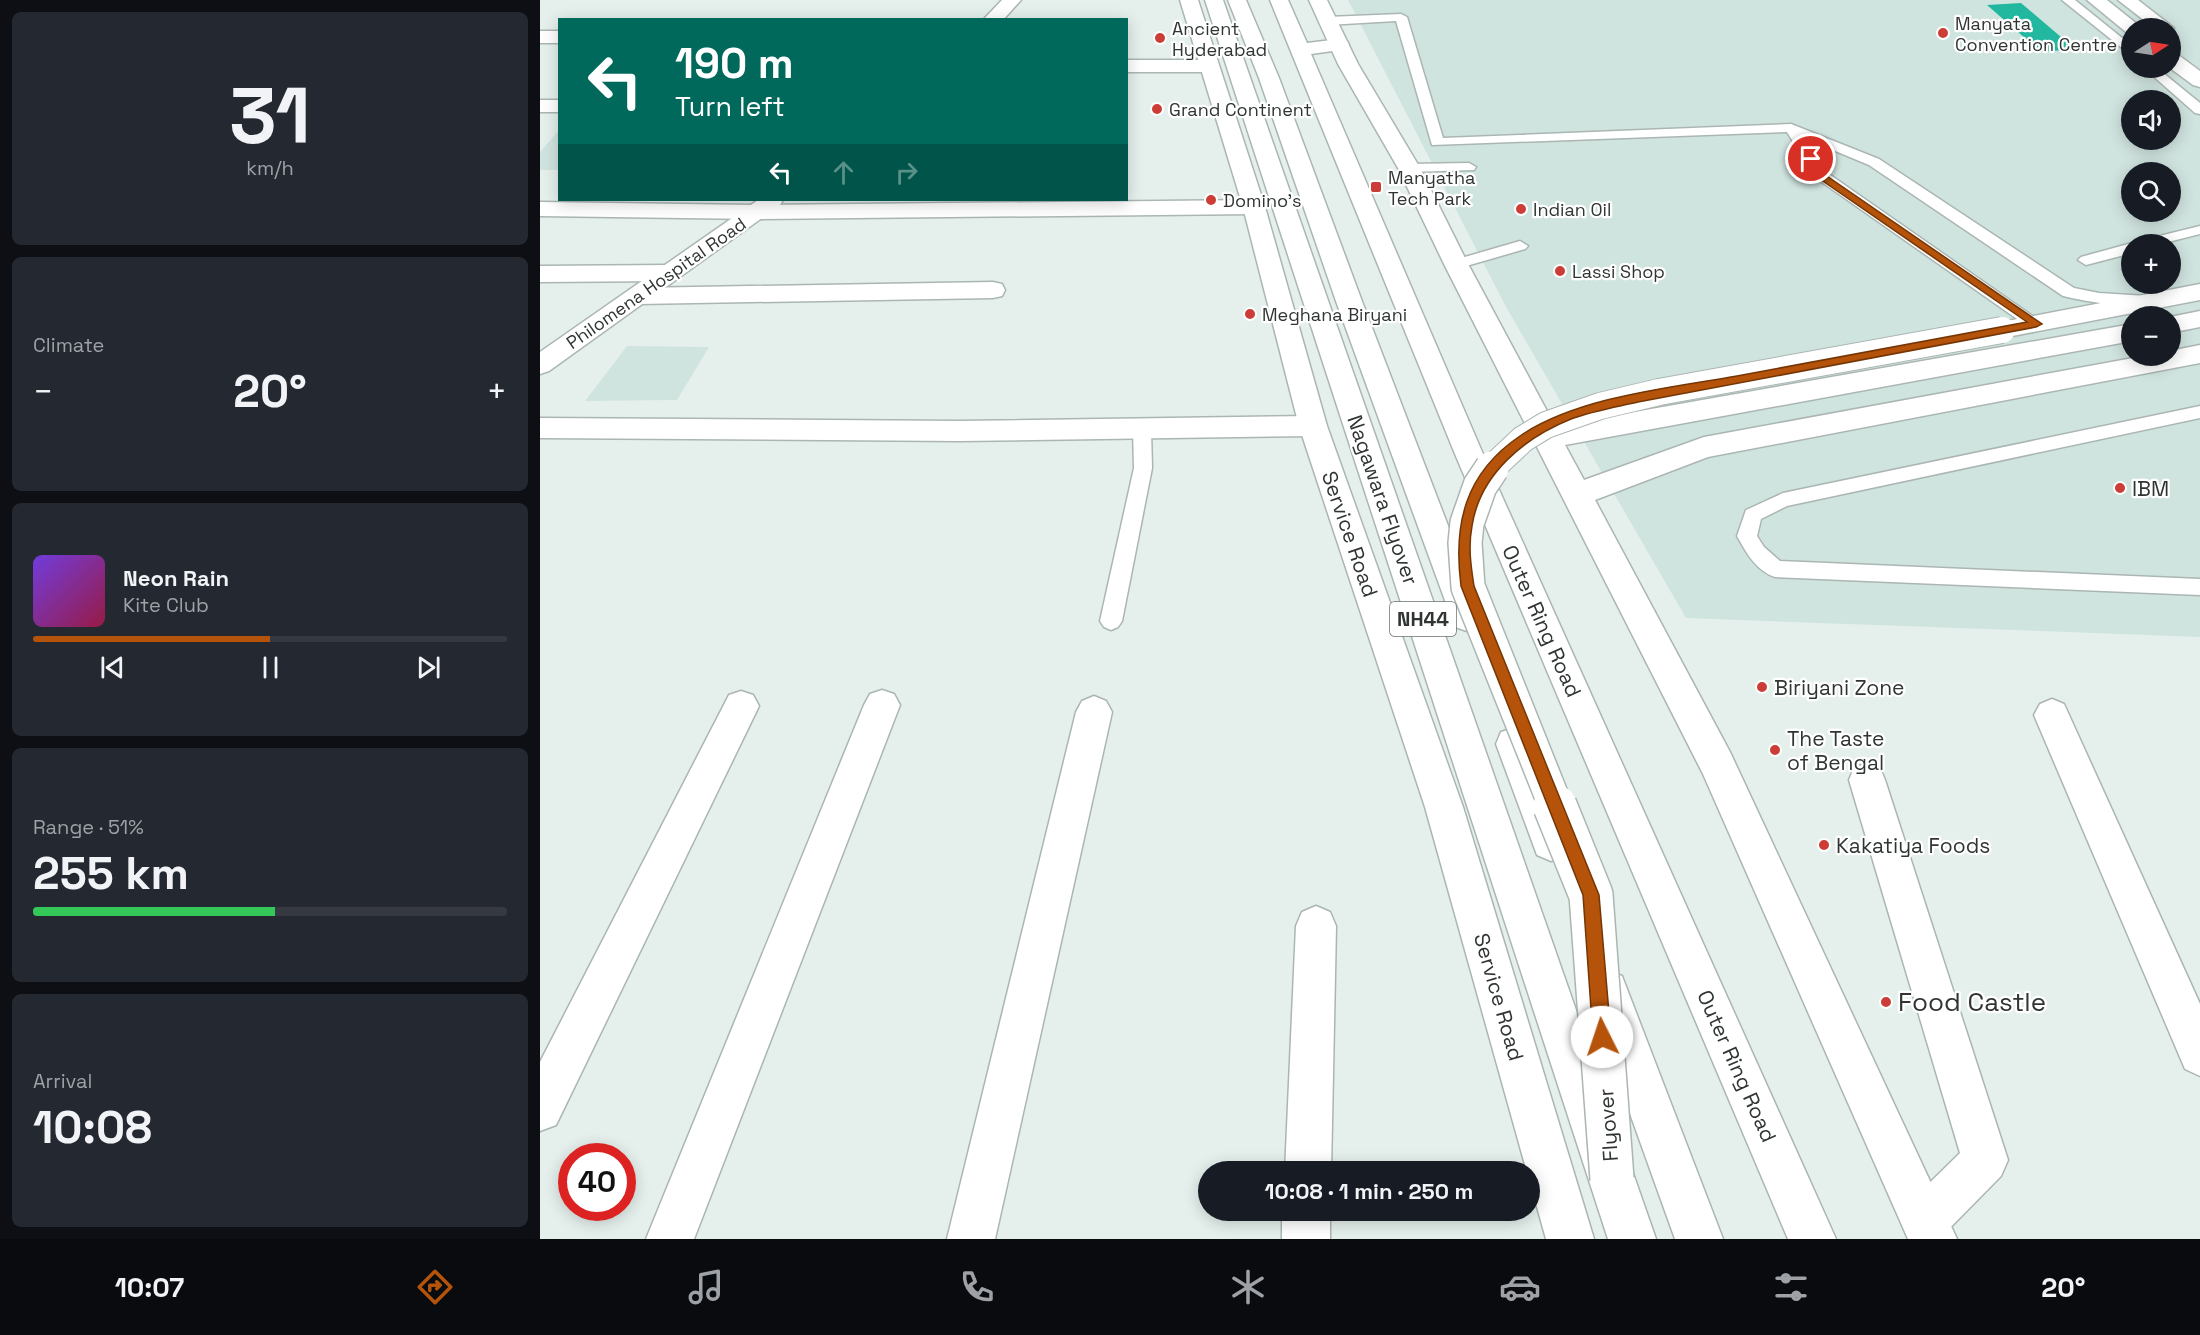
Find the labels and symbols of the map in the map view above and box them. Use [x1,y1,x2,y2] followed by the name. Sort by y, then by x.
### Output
[1955,12,2117,56] place label: Manyata Convention Centre
[1172,17,1267,61] place label: Ancient Hyderabad
[2121,18,2181,78] north arrow
[1936,26,1950,40] marker: Manyata Convention Centre
[1153,31,1167,45] marker: Ancient Hyderabad
[1169,98,1312,121] place label: Grand Continent
[1150,102,1164,116] marker: Grand Continent
[1785,133,1836,184] pin
[1388,166,1475,210] place label: Manyatha Tech Park
[1369,180,1383,194] marker: Manyatha Tech Park
[1223,189,1301,212] place label: Domino's
[1204,193,1218,207] marker: Domino's
[1533,198,1611,221] place label: Indian Oil
[1514,202,1528,216] marker: Indian Oil
[562,212,750,354] street label: Philomena Hospital Road
[1572,260,1665,283] place label: Lassi Shop
[1553,264,1567,278] marker: Lassi Shop
[1262,303,1407,326] place label: Meghana Biryani
[1243,307,1257,321] marker: Meghana Biryani
[1341,411,1425,589] street label: Nagawara Flyover
[1316,467,1384,601] street label: Service Road
[2132,475,2169,502] place label: IBM
[2113,481,2127,495] marker: IBM
[1496,541,1588,701] street label: Outer Ring Road
[1390,602,1456,636] road number: NH44
[1774,674,1905,701] place label: Biriyani Zone
[1755,680,1769,694] marker: Biriyani Zone
[1787,725,1885,776] place label: The Taste of Bengal
[1768,743,1782,757] marker: The Taste of Bengal
[1836,832,1990,859] place label: Kakatiya Foods
[1817,838,1831,852] marker: Kakatiya Foods
[1468,930,1530,1064] street label: Service Road
[1898,985,2046,1019] place label: Food Castle
[1691,986,1783,1146] street label: Outer Ring Road
[1879,995,1893,1009] marker: Food Castle
[1570,1005,1634,1069] position arrow
[1592,1088,1624,1162] street label: Flyover
[558,1143,636,1221] speed limit sign: 40

